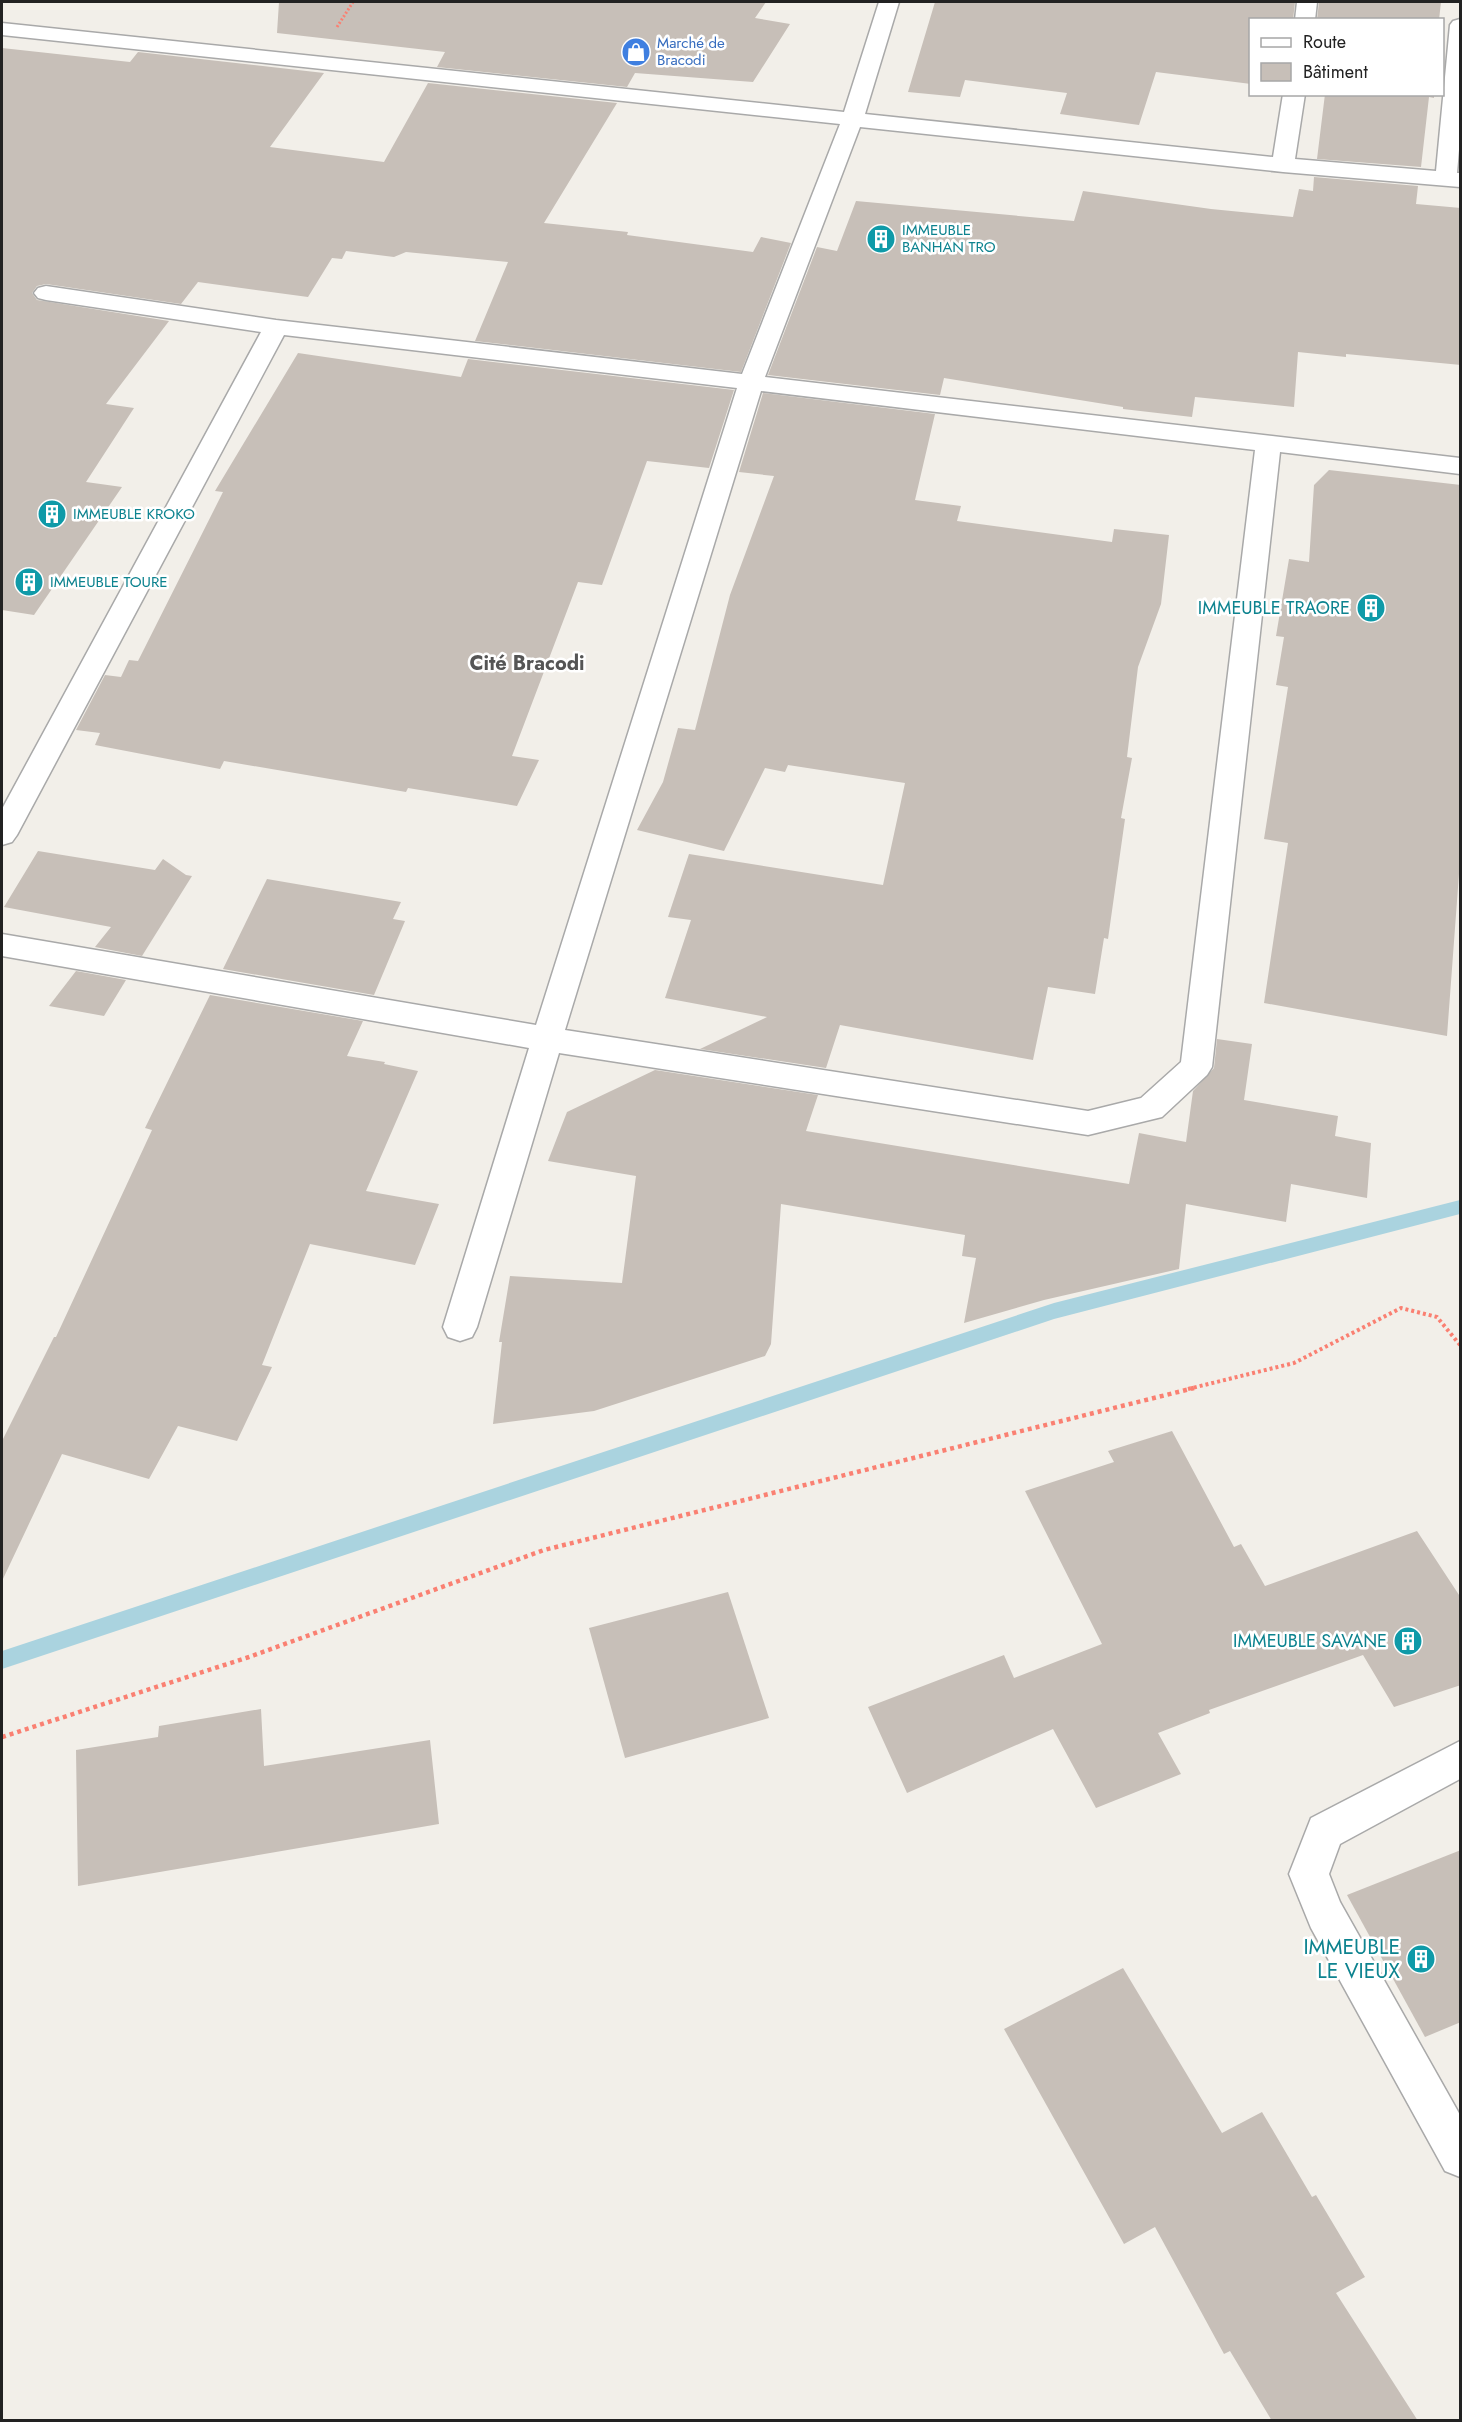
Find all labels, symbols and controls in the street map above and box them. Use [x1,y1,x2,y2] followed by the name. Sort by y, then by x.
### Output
[1249,18,1444,96] legend
[1303,29,1346,55] text: Route
[657,32,725,71] place label: Marché de Bracodi
[620,36,652,68] shop icon: Marché de Bracodi
[1303,59,1369,85] text: Bâtiment
[902,219,996,258] place label: IMMEUBLE BANHAN TRO
[865,223,897,255] building icon: IMMEUBLE BANHAN TRO
[36,498,68,530] building icon: IMMEUBLE KROKO
[73,503,195,525] place label: IMMEUBLE KROKO
[13,566,45,598] building icon: IMMEUBLE TOURE
[50,571,168,593] place label: IMMEUBLE TOURE
[1355,592,1387,624] building icon: IMMEUBLE TRAORE
[1198,595,1350,621] place label: IMMEUBLE TRAORE
[469,649,585,678] district label: Cité Bracodi
[1392,1625,1424,1657] building icon: IMMEUBLE SAVANE
[1233,1628,1387,1654] place label: IMMEUBLE SAVANE
[1303,1932,1400,1986] place label: IMMEUBLE LE VIEUX
[1405,1943,1437,1975] building icon: IMMEUBLE LE VIEUX

